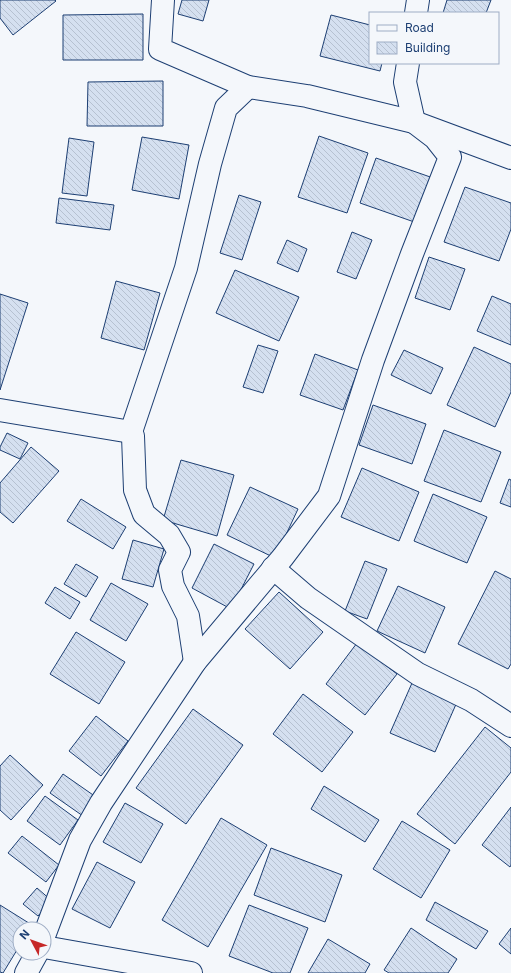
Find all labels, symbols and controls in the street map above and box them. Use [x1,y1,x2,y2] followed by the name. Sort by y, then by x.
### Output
[369,12,499,64] legend
[405,20,434,35] text: Road
[405,40,450,55] text: Building
[12,921,52,961] north arrow
[16,927,32,942] text: N

